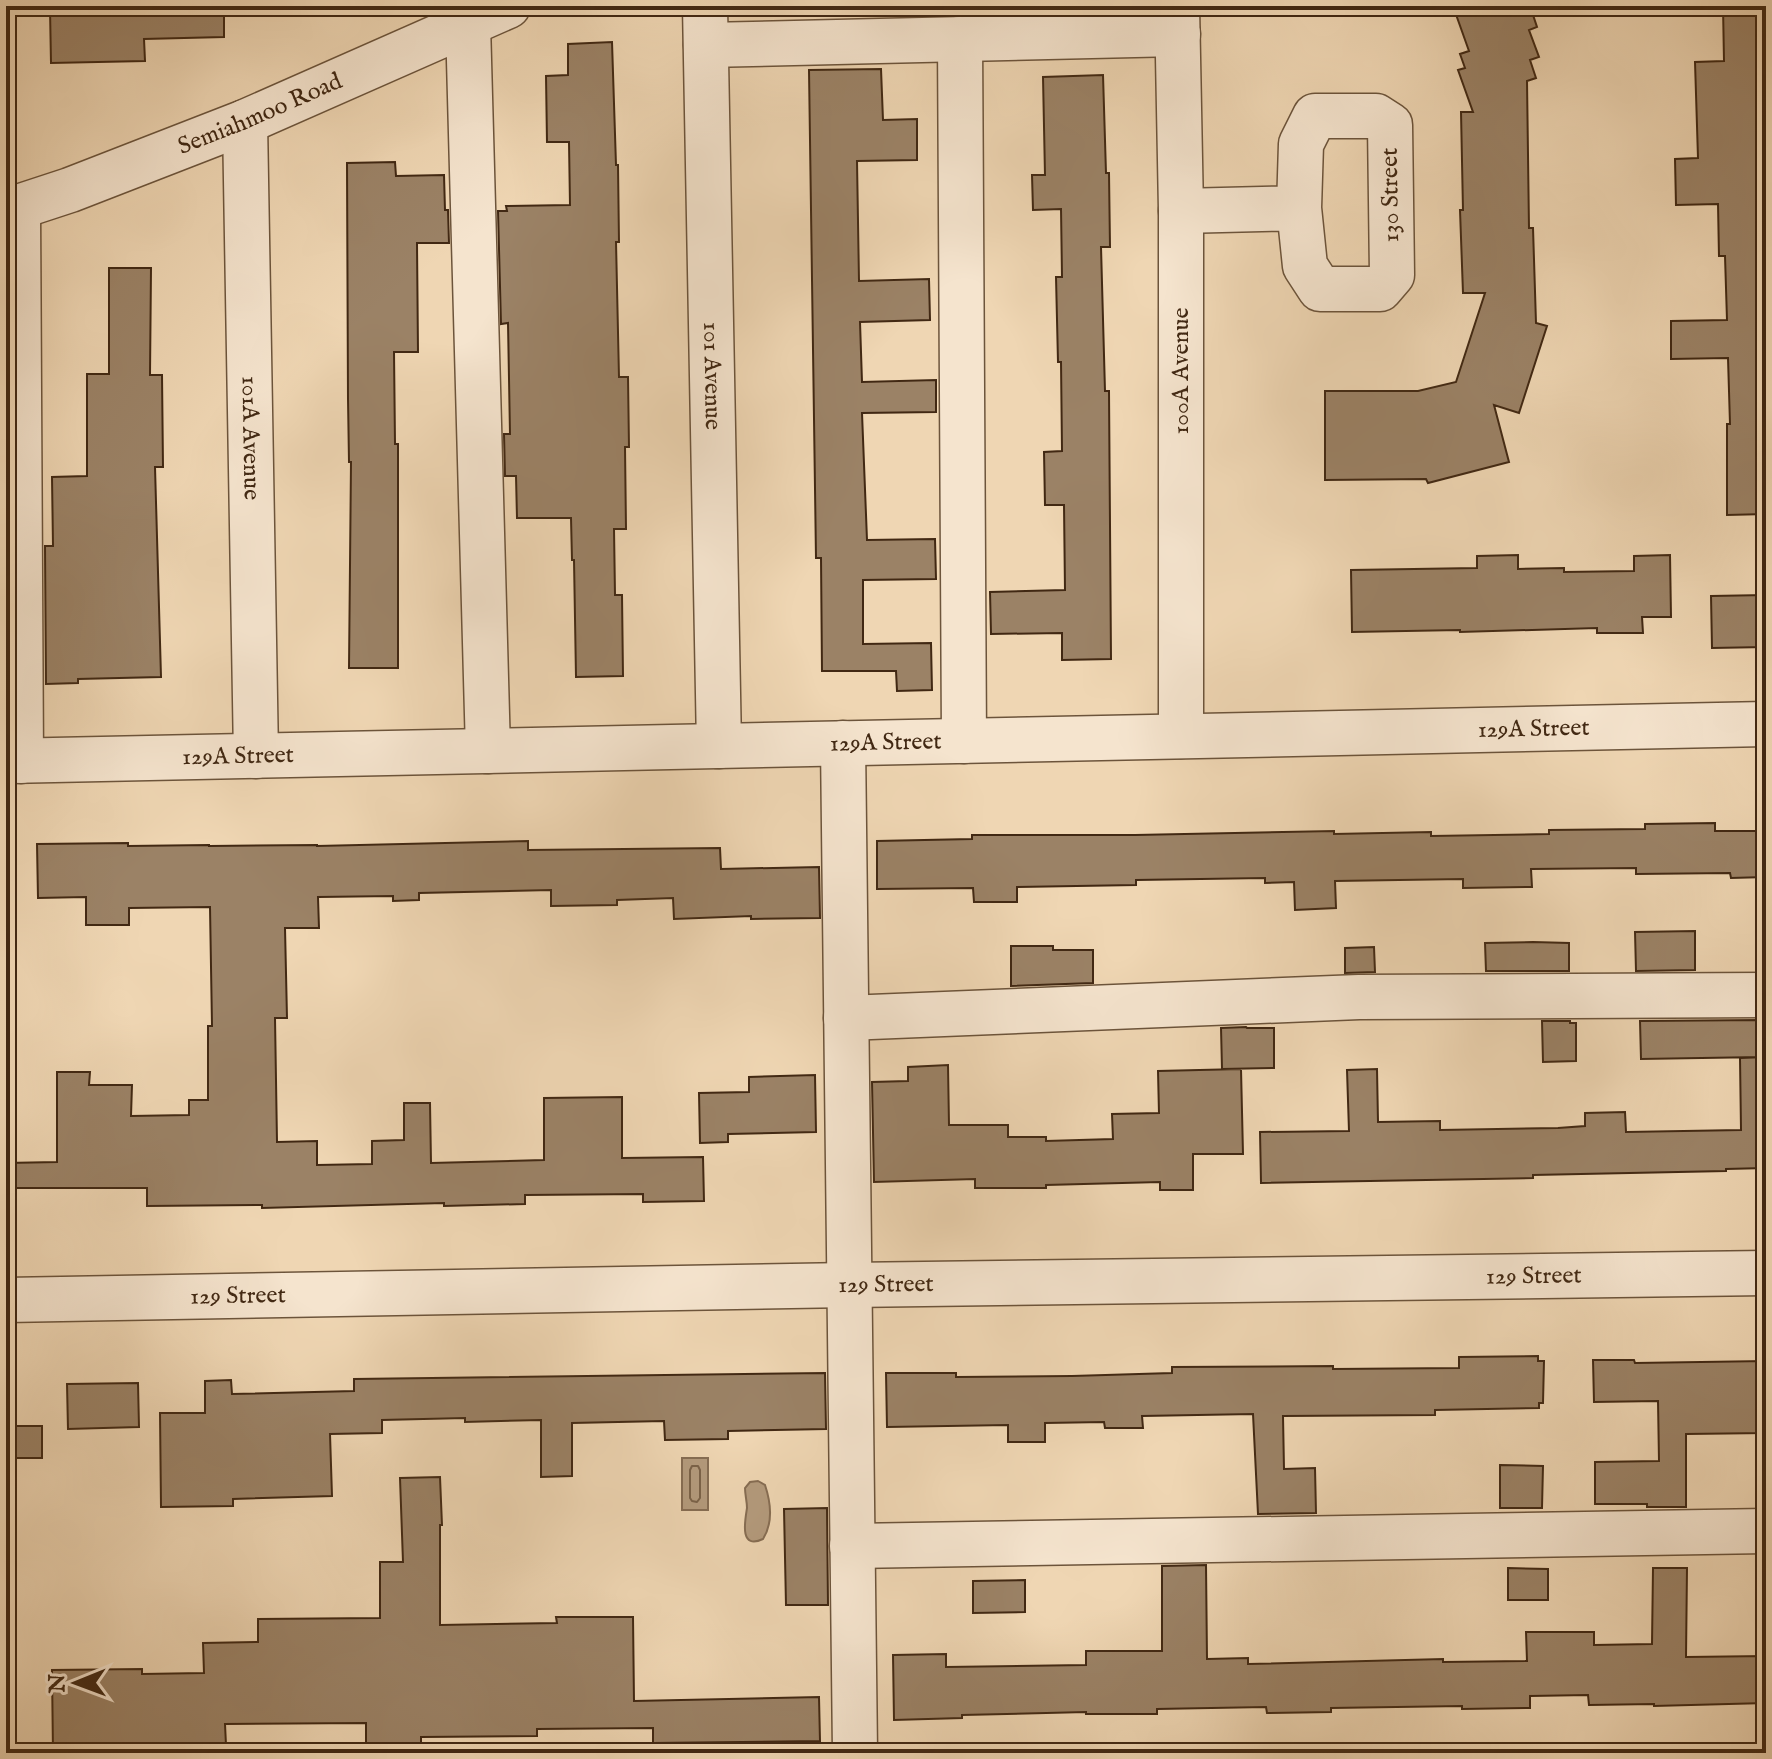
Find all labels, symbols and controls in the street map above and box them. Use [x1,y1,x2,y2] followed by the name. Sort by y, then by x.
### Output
[173,66,347,162] street label: Semiahmoo Road
[1375,147,1407,243] street label: 130 Street
[1166,307,1197,435] street label: 100A Avenue
[695,322,729,430] street label: 101 Avenue
[234,376,267,500] street label: 101A Avenue
[1477,712,1590,746] street label: 129A Street
[830,726,942,759] street label: 129A Street
[182,739,294,773] street label: 129A Street
[1486,1260,1582,1292] street label: 129 Street
[838,1268,934,1301] street label: 129 Street
[190,1280,286,1312] street label: 129 Street
[36,1643,116,1723] north arrow
[44,1674,72,1694] text: N

